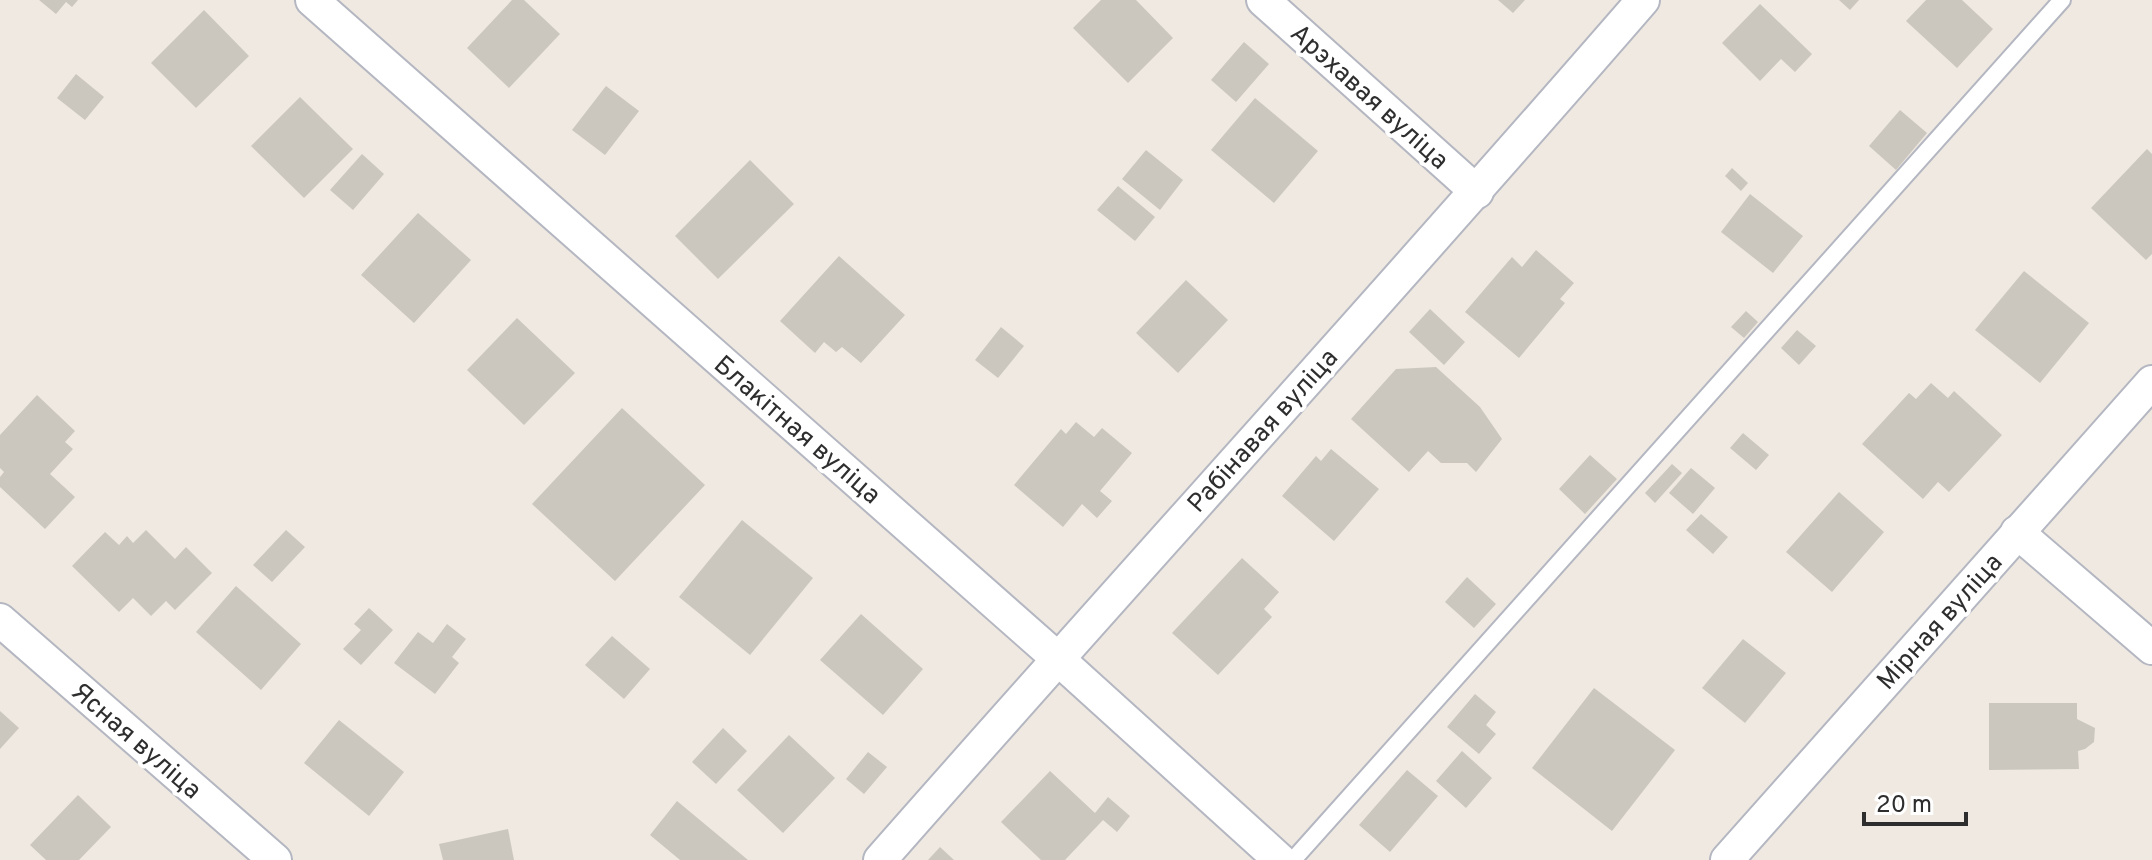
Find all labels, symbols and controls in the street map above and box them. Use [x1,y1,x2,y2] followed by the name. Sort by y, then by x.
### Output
[1282,18,1454,178] street label: Арэхавая вуліца
[1181,343,1346,521] street label: Рабінавая вуліца
[706,349,887,512] street label: Блакітная вуліца
[1871,547,2011,698] street label: Мірная вуліца
[63,676,207,808] street label: Ясная вуліца
[1864,776,1966,826] scale bar
[1876,791,1932,821] text: 20 m

